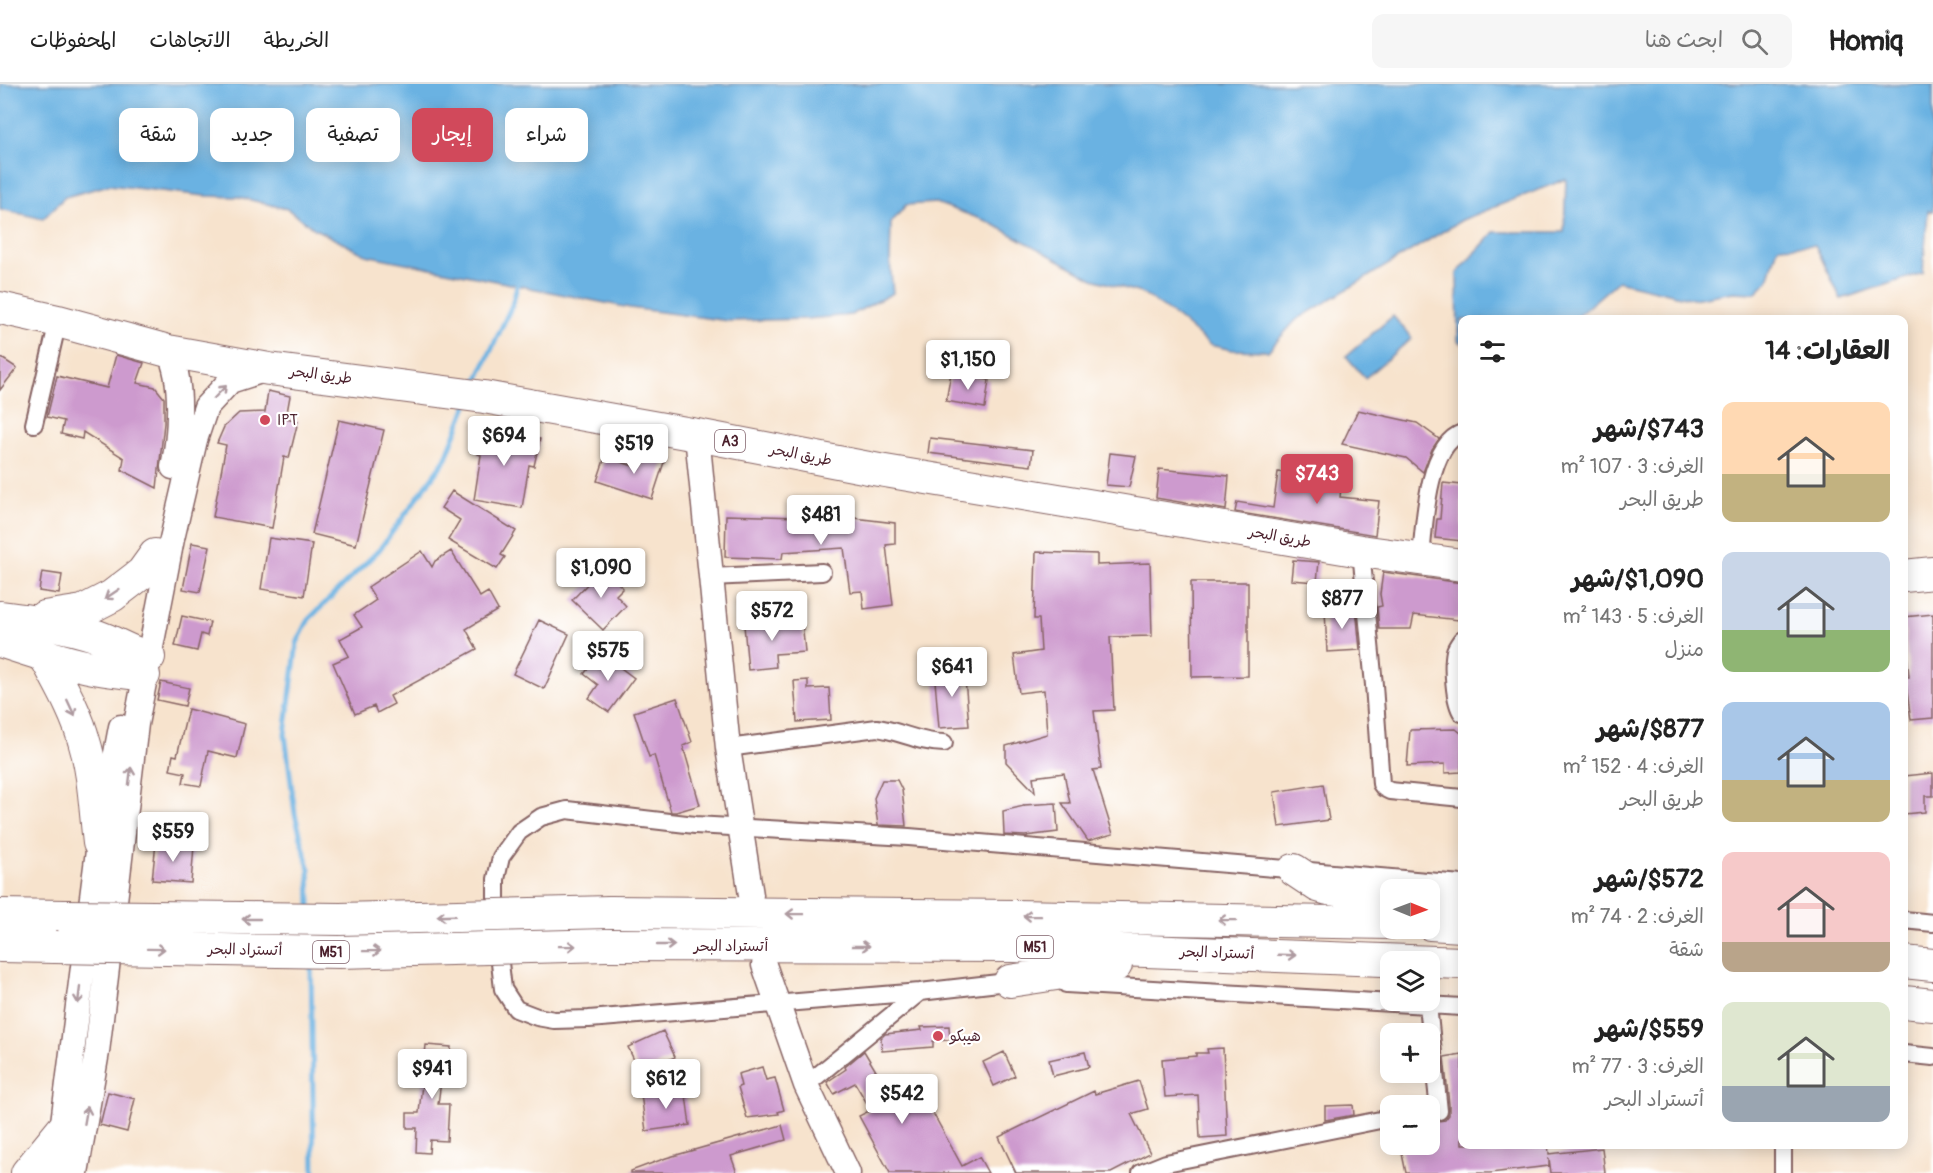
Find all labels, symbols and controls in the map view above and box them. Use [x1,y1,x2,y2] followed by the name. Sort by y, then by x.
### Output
[1372,14,1792,68] search box
[1828,24,1903,59] text: Homiq
[1738,25,1771,58] icon: search
[1645,26,1723,54] text: ابحث هنا
[30,27,116,54] text: المحفوظات
[149,27,231,54] text: الاتجاهات
[264,27,329,54] text: الخريطة
[119,108,198,162] chip: شقة
[210,108,294,162] chip: جديد
[306,108,400,162] chip: تصفية
[412,108,493,162] chip: إيجار
[505,108,588,162] chip: شراء
[1476,335,1509,368] icon: filters
[1765,335,1890,367] text: العقارات: 14
[919,340,1017,391] pin: $1,150
[940,347,996,372] text: $1,150
[288,362,353,388] street label: طريق البحر
[213,384,227,399] one-way arrow
[277,411,298,430] place label: IPT
[258,413,272,427] marker: IPT
[1594,413,1704,445] text: $743/شهر
[468,416,540,467] pin: $694
[482,423,526,448] text: $694
[598,424,670,475] pin: $519
[1770,426,1842,498] icon: home
[715,430,745,452] road number: A3
[614,431,654,456] text: $519
[767,439,834,470] street label: طريق البحر
[1281,454,1353,505] pin: $743
[1561,454,1704,479] text: الغرف: 3 · 107 m²
[1295,461,1339,486] text: $743
[1620,487,1704,512] text: طريق البحر
[785,495,857,546] pin: $481
[801,502,841,527] text: $481
[1246,522,1313,552] street label: طريق البحر
[552,548,650,599] pin: $1,090
[570,555,632,580] text: $1,090
[1572,563,1704,595] text: $1,090/شهر
[1770,576,1842,648] icon: home
[1306,579,1378,630] pin: $877
[1321,586,1363,611] text: $877
[104,588,121,600] one-way arrow
[736,591,808,642] pin: $572
[750,598,794,623] text: $572
[1563,604,1704,629] text: الغرف: 5 · 143 m²
[572,631,644,682] pin: $575
[1665,637,1704,662] text: منزل
[586,638,630,663] text: $575
[916,647,988,698] pin: $641
[931,654,973,679] text: $641
[66,698,78,716] one-way arrow
[1597,713,1704,745] text: $877/شهر
[1770,726,1842,798] icon: home
[1563,754,1704,779] text: الغرف: 4 · 152 m²
[125,767,136,787] one-way arrow
[1620,787,1704,812] text: طريق البحر
[137,812,209,863] pin: $559
[152,819,194,844] text: $559
[1595,863,1704,895] text: $572/شهر
[1770,876,1842,948] icon: home
[1380,879,1440,939] north arrow
[1380,879,1440,1155] map controls
[1571,904,1704,929] text: الغرف: 2 · 74 m²
[786,908,806,920] one-way arrow
[437,910,457,922] one-way arrow
[1023,910,1043,922] one-way arrow
[242,913,262,924] one-way arrow
[1218,914,1238,926] one-way arrow
[1017,936,1053,958] road number: M51
[693,937,768,956] street label: أتستراد البحر
[1669,937,1704,962] text: شقة
[655,939,675,951] one-way arrow
[207,940,283,960] street label: أتستراد البحر
[850,940,870,952] one-way arrow
[313,941,349,963] road number: M51
[556,941,576,952] one-way arrow
[1178,942,1255,964] street label: أتستراد البحر
[145,943,165,954] one-way arrow
[361,946,381,957] one-way arrow
[1276,950,1296,961] one-way arrow
[1380,951,1440,1011] button: layers
[74,984,85,1004] one-way arrow
[1596,1013,1704,1045] text: $559/شهر
[1380,1023,1440,1083] button: +
[1770,1026,1842,1098] icon: home
[949,1027,981,1046] place label: هيبكو
[931,1029,945,1043] marker: هيبكو
[396,1049,468,1100] pin: $941
[1572,1054,1704,1079] text: الغرف: 3 · 77 m²
[412,1056,452,1081] text: $941
[630,1059,702,1110] pin: $612
[645,1066,687,1091] text: $612
[866,1074,938,1125] pin: $542
[880,1081,924,1106] text: $542
[1605,1087,1704,1112] text: أتستراد البحر
[1380,1095,1440,1155] button: −
[81,1106,92,1126] one-way arrow

